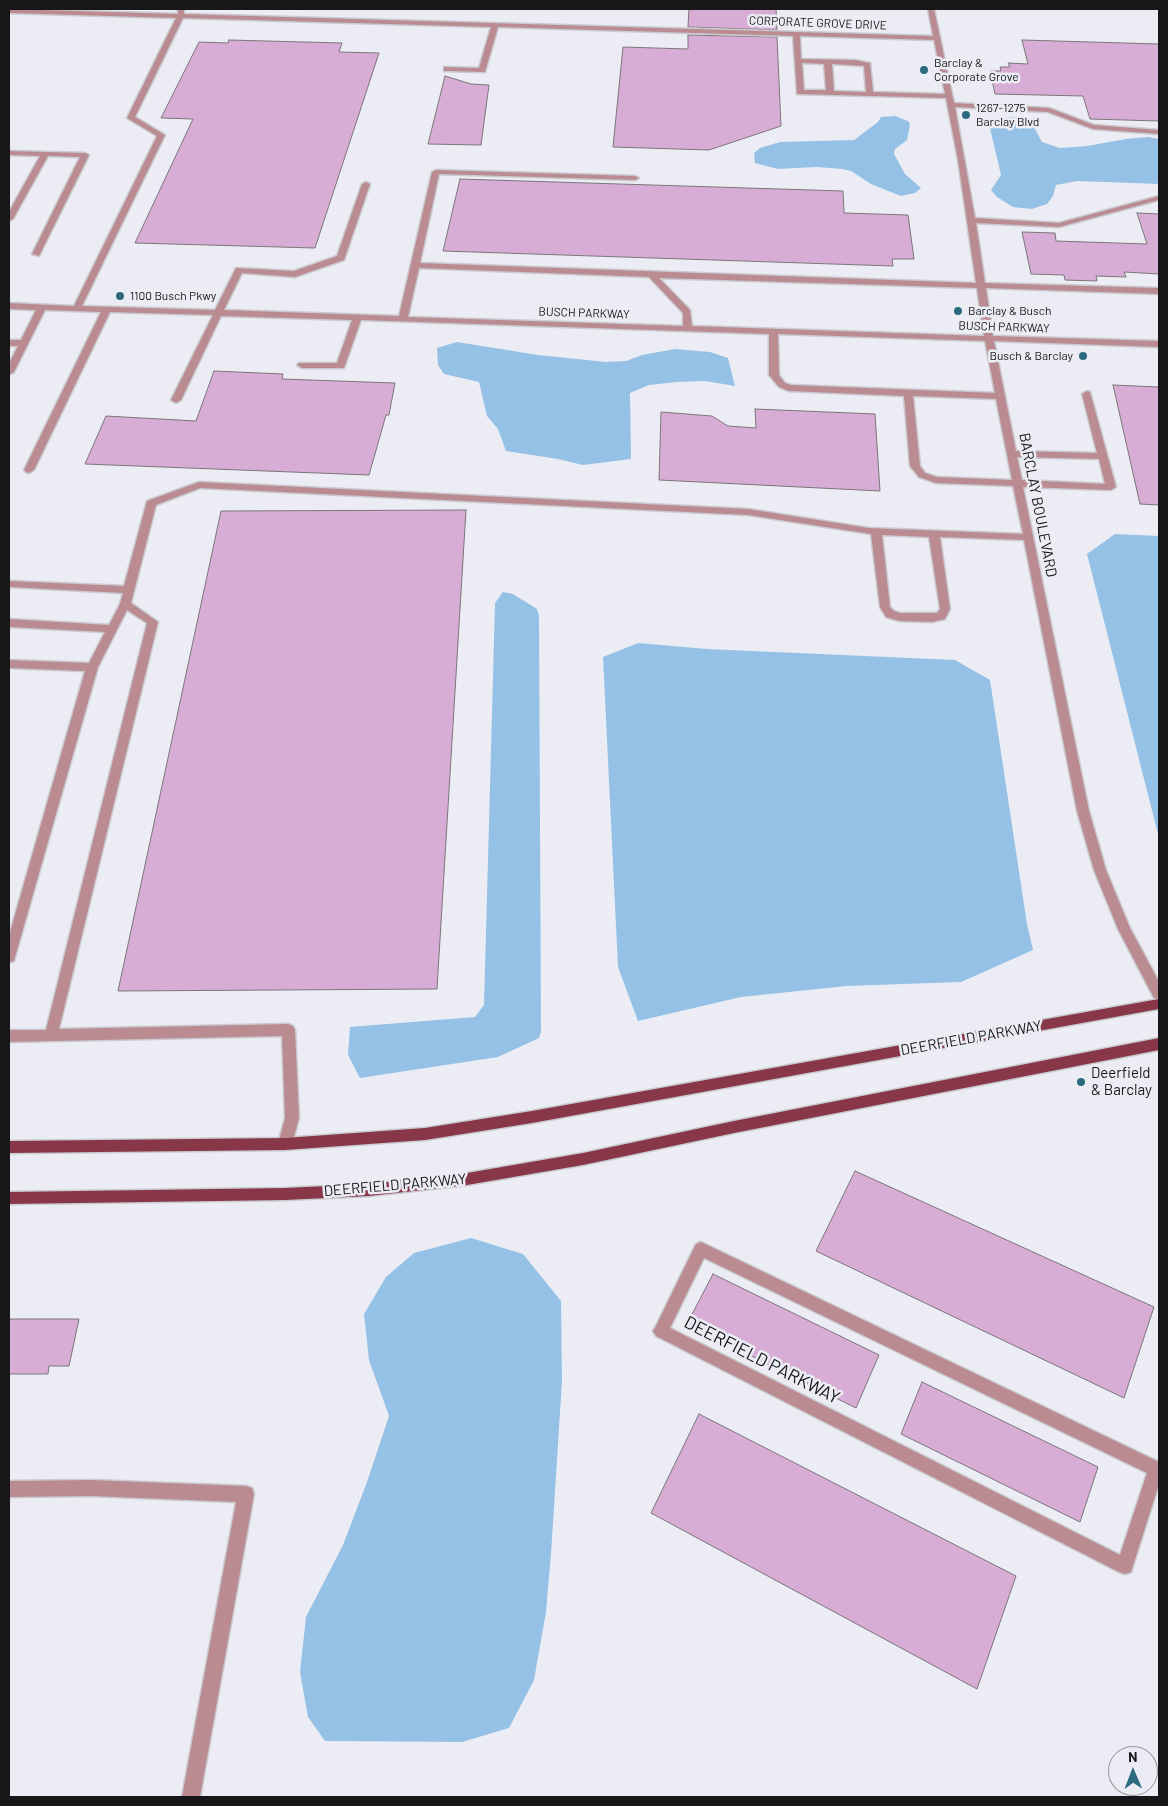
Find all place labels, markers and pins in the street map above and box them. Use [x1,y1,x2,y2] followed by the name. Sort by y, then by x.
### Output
[934,56,1019,84] place label: Barclay & Corporate Grove
[918,64,930,76] marker: Barclay & Corporate Grove
[976,101,1039,129] place label: 1267-1275 Barclay Blvd
[960,109,972,121] marker: 1267-1275 Barclay Blvd
[130,289,216,303] place label: 1100 Busch Pkwy
[114,290,126,302] marker: 1100 Busch Pkwy
[968,304,1051,318] place label: Barclay & Busch
[952,305,964,317] marker: Barclay & Busch
[990,349,1073,363] place label: Busch & Barclay
[1077,350,1089,362] marker: Busch & Barclay
[1091,1064,1152,1099] place label: Deerfield & Barclay
[1075,1076,1087,1088] marker: Deerfield & Barclay

